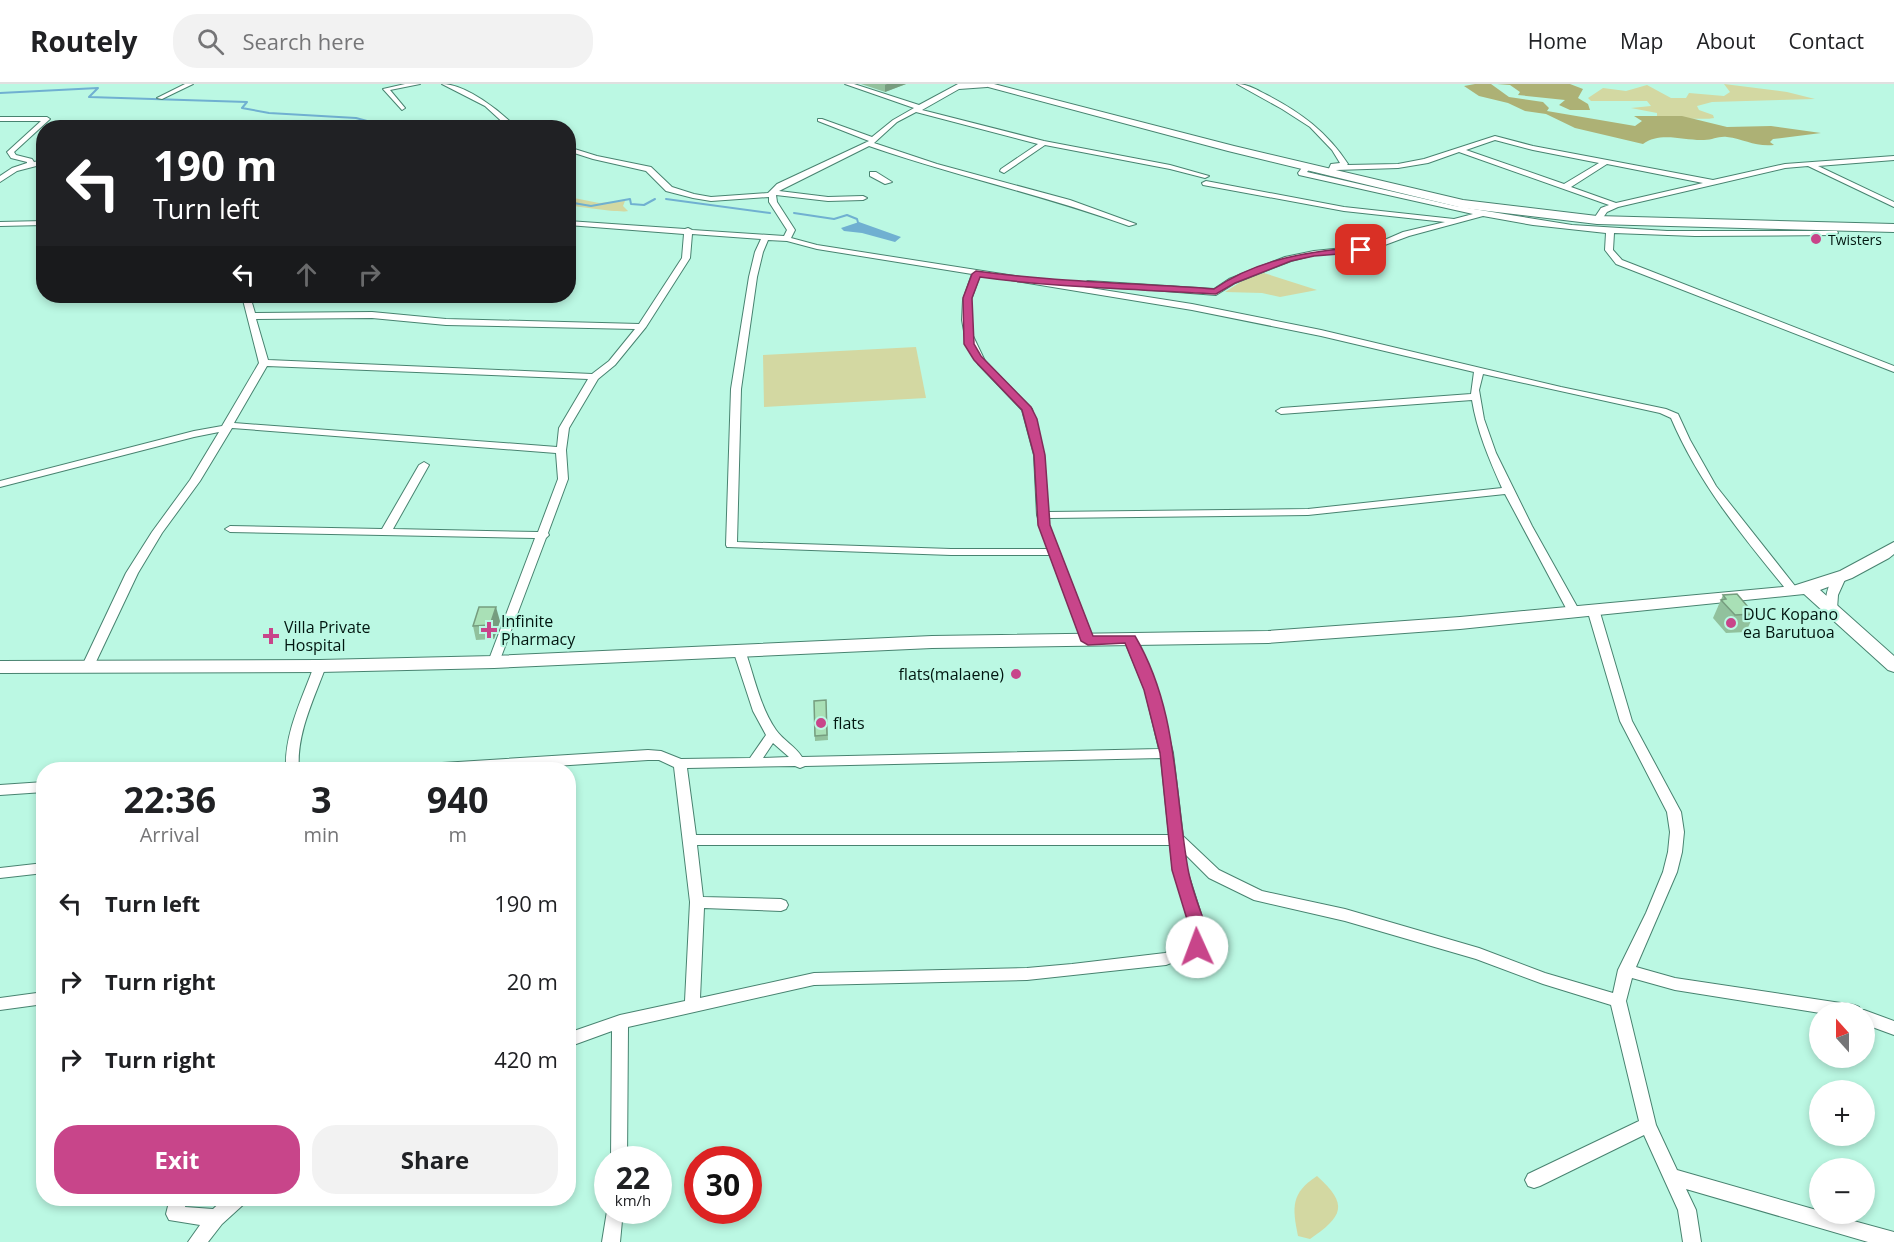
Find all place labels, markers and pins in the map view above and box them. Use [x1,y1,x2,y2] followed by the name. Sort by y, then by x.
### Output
[1335,224,1386,275] pin
[1828,230,1882,249] place label: Twisters
[1809,232,1823,246] marker: Twisters
[1743,603,1838,643] place label: DUC Kopano ea Barutuoa
[501,610,576,650] place label: Infinite Pharmacy
[284,616,370,656] place label: Villa Private Hospital
[1724,616,1738,630] marker: DUC Kopano ea Barutuoa
[482,623,496,637] marker: Infinite Pharmacy
[262,627,280,645] marker: Villa Private Hospital
[899,663,1004,685] place label: flats(malaene)
[1009,667,1023,681] marker: flats(malaene)
[833,712,865,734] place label: flats
[814,716,828,730] marker: flats

